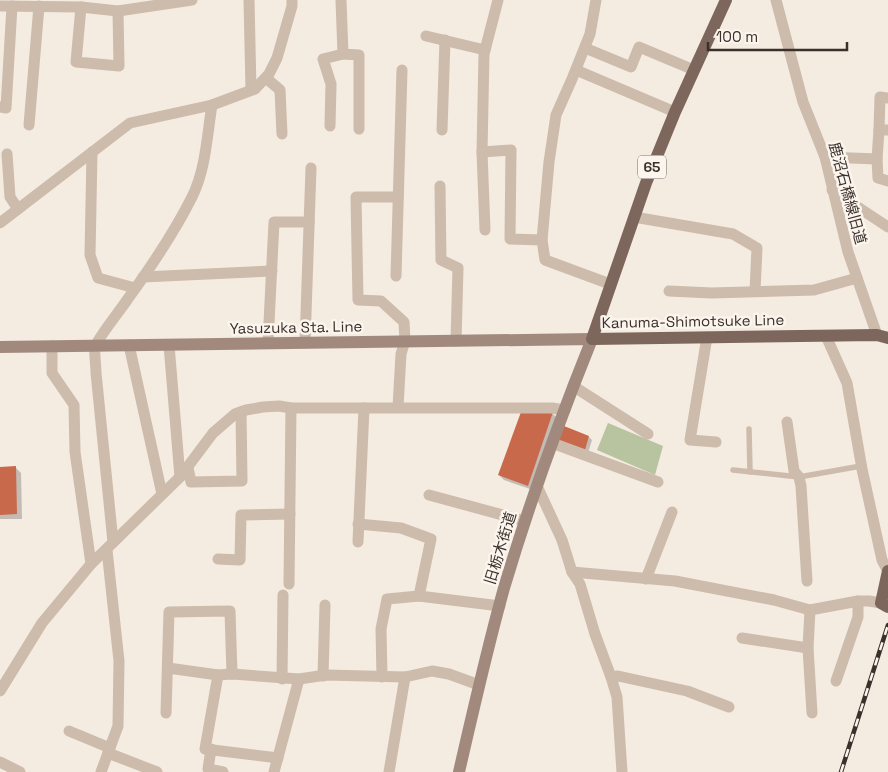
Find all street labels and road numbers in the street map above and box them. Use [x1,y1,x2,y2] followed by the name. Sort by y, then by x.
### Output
[825,140,871,246] street label: 鹿沼石橋線旧道
[638,156,666,178] road number: 65
[602,310,785,332] street label: Kanuma-Shimotsuke Line
[229,316,363,338] street label: Yasuzuka Sta. Line
[480,509,520,587] street label: 旧栃木街道

